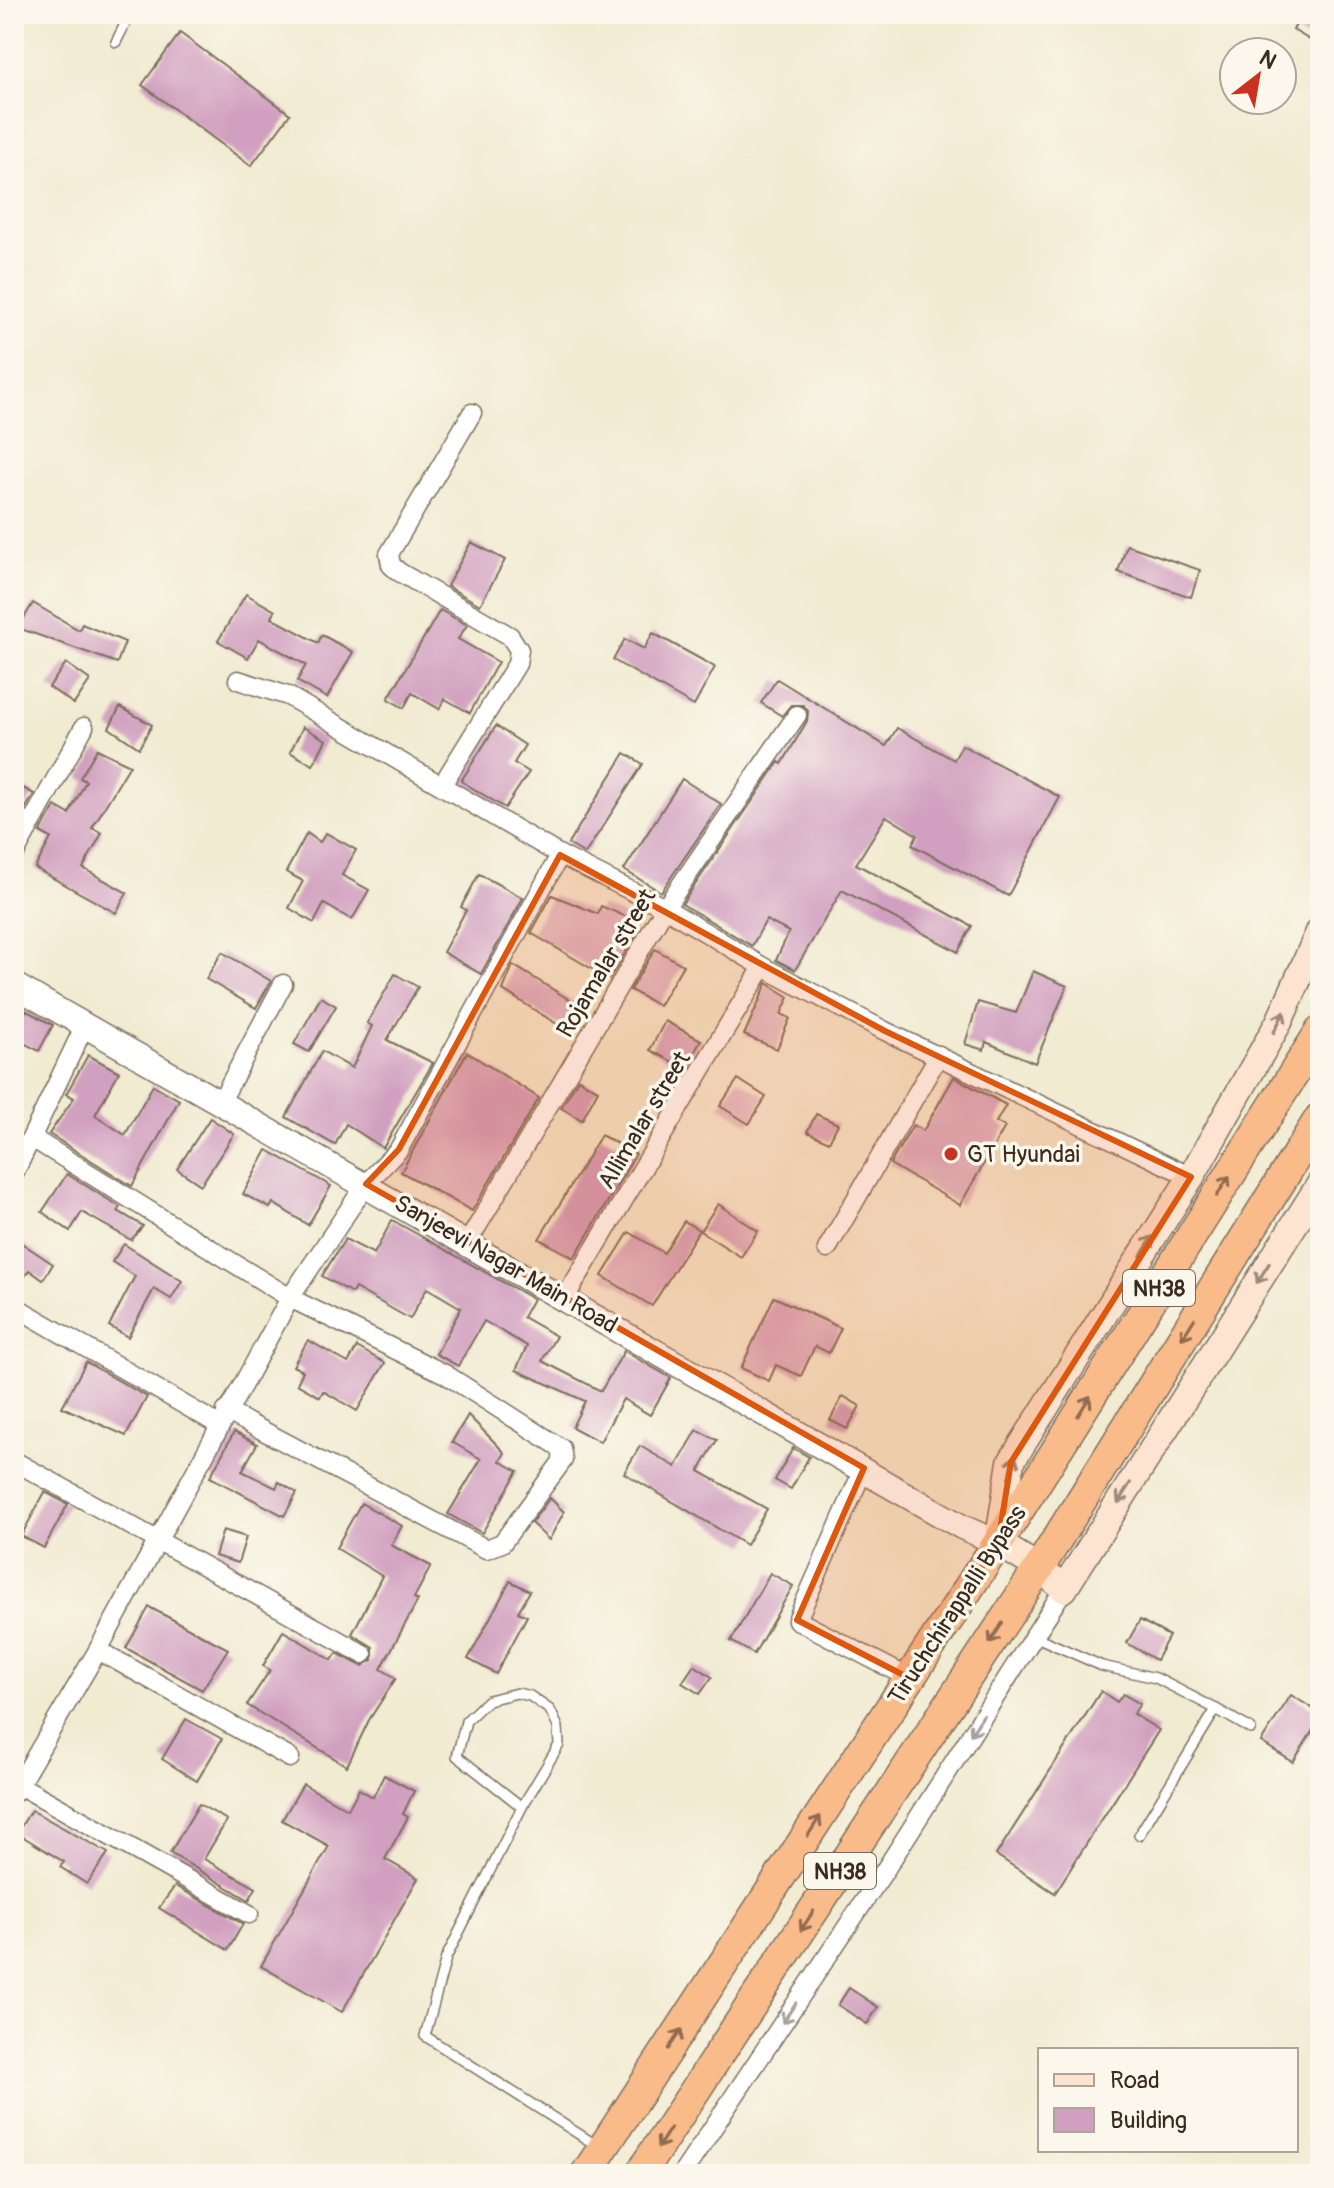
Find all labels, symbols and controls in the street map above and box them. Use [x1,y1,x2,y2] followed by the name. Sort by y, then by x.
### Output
[1218,36,1298,116] north arrow
[1254,44,1281,76] text: N
[551,883,662,1043] street label: Rojamalar street
[1271,1010,1287,1034] one-way arrow
[592,1046,697,1194] street label: Allimalar street
[967,1140,1080,1169] place label: GT Hyundai
[942,1145,960,1163] marker: GT Hyundai
[1214,1176,1231,1198] one-way arrow
[389,1189,622,1340] street label: Sanjeevi Nagar Main Road
[1140,1235,1156,1258] one-way arrow
[1254,1261,1270,1284] one-way arrow
[1123,1270,1195,1306] road number: NH38
[1179,1317,1195,1340] one-way arrow
[1076,1396,1092,1418] one-way arrow
[1005,1455,1020,1480] one-way arrow
[1116,1481,1132,1504] one-way arrow
[882,1500,1033,1710] street label: Tiruchchirappalli Bypass
[988,1622,1004,1644] one-way arrow
[968,1714,985,1736] one-way arrow
[807,1815,823,1838] one-way arrow
[804,1853,876,1889] road number: NH38
[799,1909,815,1931] one-way arrow
[781,2002,797,2024] one-way arrow
[667,2028,683,2051] one-way arrow
[1038,2048,1298,2152] legend
[1110,2066,1160,2095] text: Road
[1110,2106,1187,2135] text: Building
[656,2126,672,2149] one-way arrow

